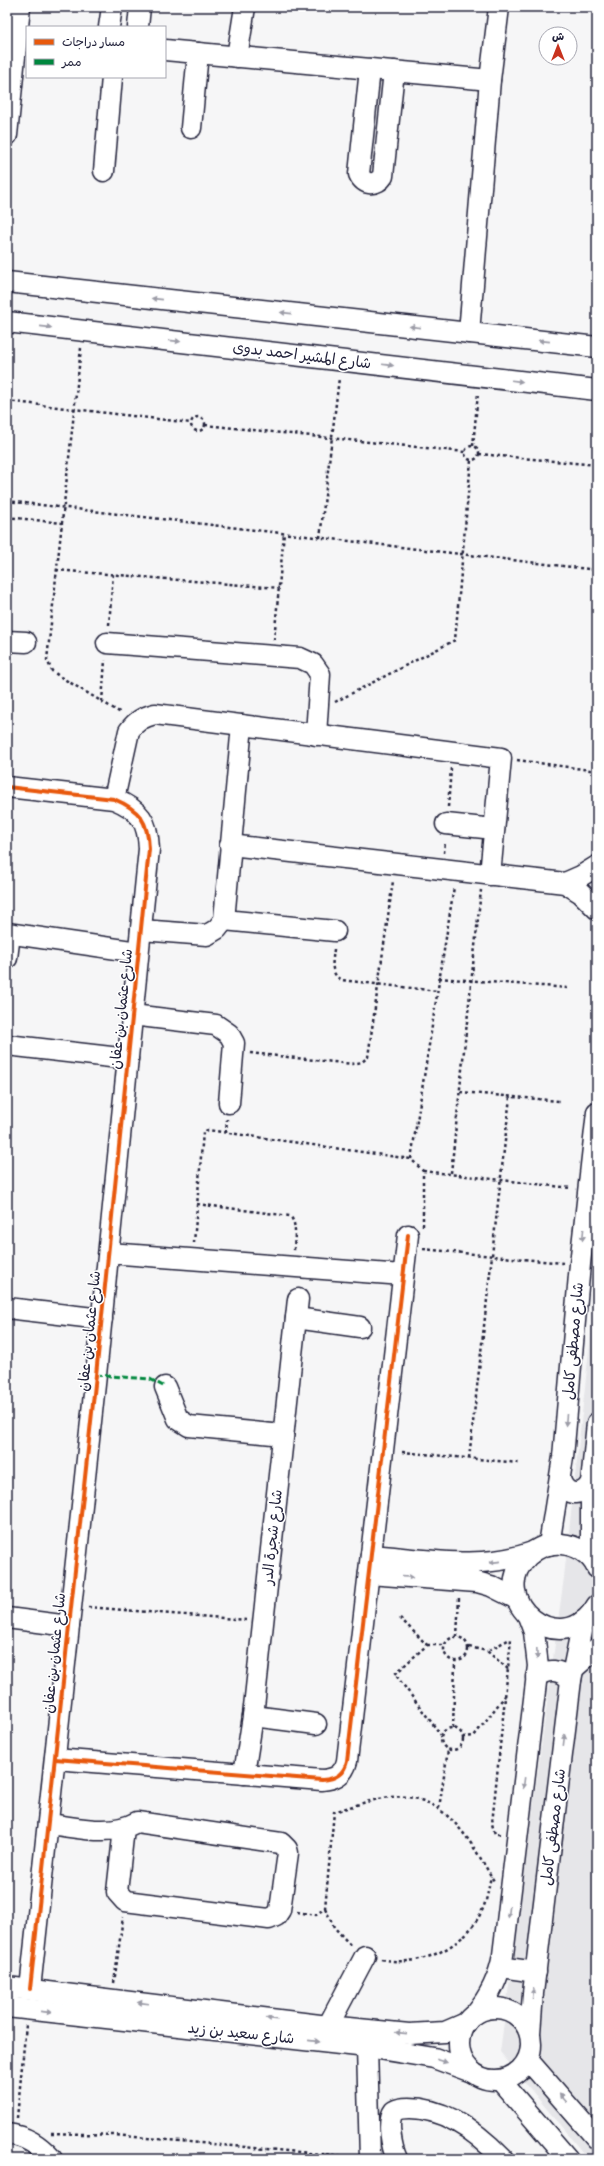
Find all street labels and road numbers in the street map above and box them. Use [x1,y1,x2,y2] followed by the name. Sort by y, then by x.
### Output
[232,338,372,373] street label: شارع المشير احمد بدوى
[106,948,137,1070] street label: شارع عثمان بن عفان
[74,1270,105,1392] street label: شارع عثمان بن عفان
[559,1281,588,1401] street label: شارع مصطفى كامل
[258,1488,287,1587] street label: شارع شجرة الدر
[39,1592,70,1714] street label: شارع عثمان بن عفان
[537,1767,570,1887] street label: شارع مصطفى كامل
[187,2018,295,2049] street label: شارع سعيد بن زيد

